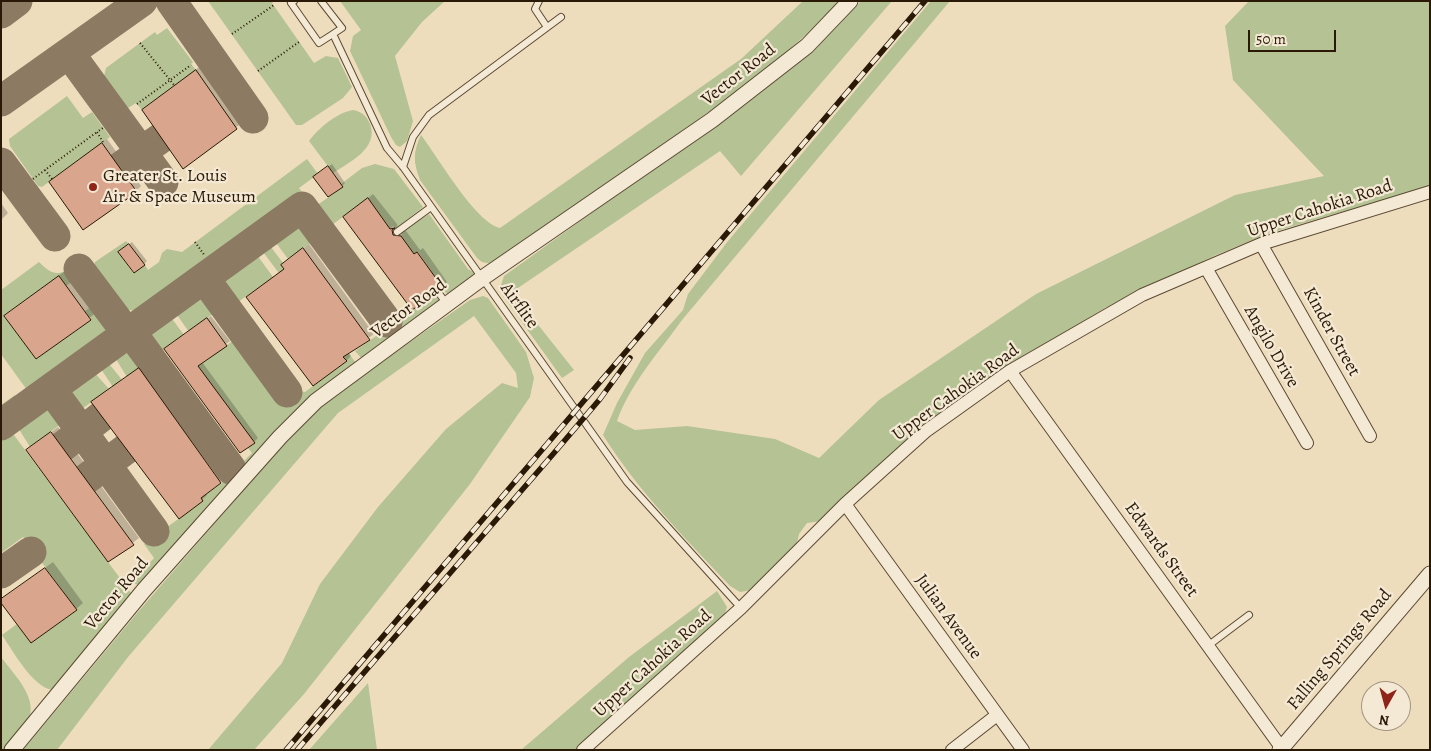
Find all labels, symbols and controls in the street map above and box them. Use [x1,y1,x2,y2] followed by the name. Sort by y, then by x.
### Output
[1251,20,1338,52] scale bar
[1256,29,1286,49] text: 50 m
[698,39,780,111] street label: Vector Road
[103,166,256,208] place label: Greater St. Louis Air & Space Museum
[1245,175,1395,243] street label: Upper Cahokia Road
[87,181,99,193] marker: Greater St. Louis Air & Space Museum
[367,274,451,344] street label: Vector Road
[495,279,543,333] street label: Airflite
[1298,284,1364,380] street label: Kinder Street
[1239,302,1303,392] street label: Angilo Drive
[889,340,1023,446] street label: Upper Cahokia Road
[1119,498,1203,602] street label: Edwards Street
[80,553,154,635] street label: Vector Road
[910,570,986,664] street label: Julian Avenue
[1283,585,1397,715] street label: Falling Springs Road
[590,605,716,723] street label: Upper Cahokia Road
[1361,681,1411,731] north arrow
[1378,710,1390,730] text: N

